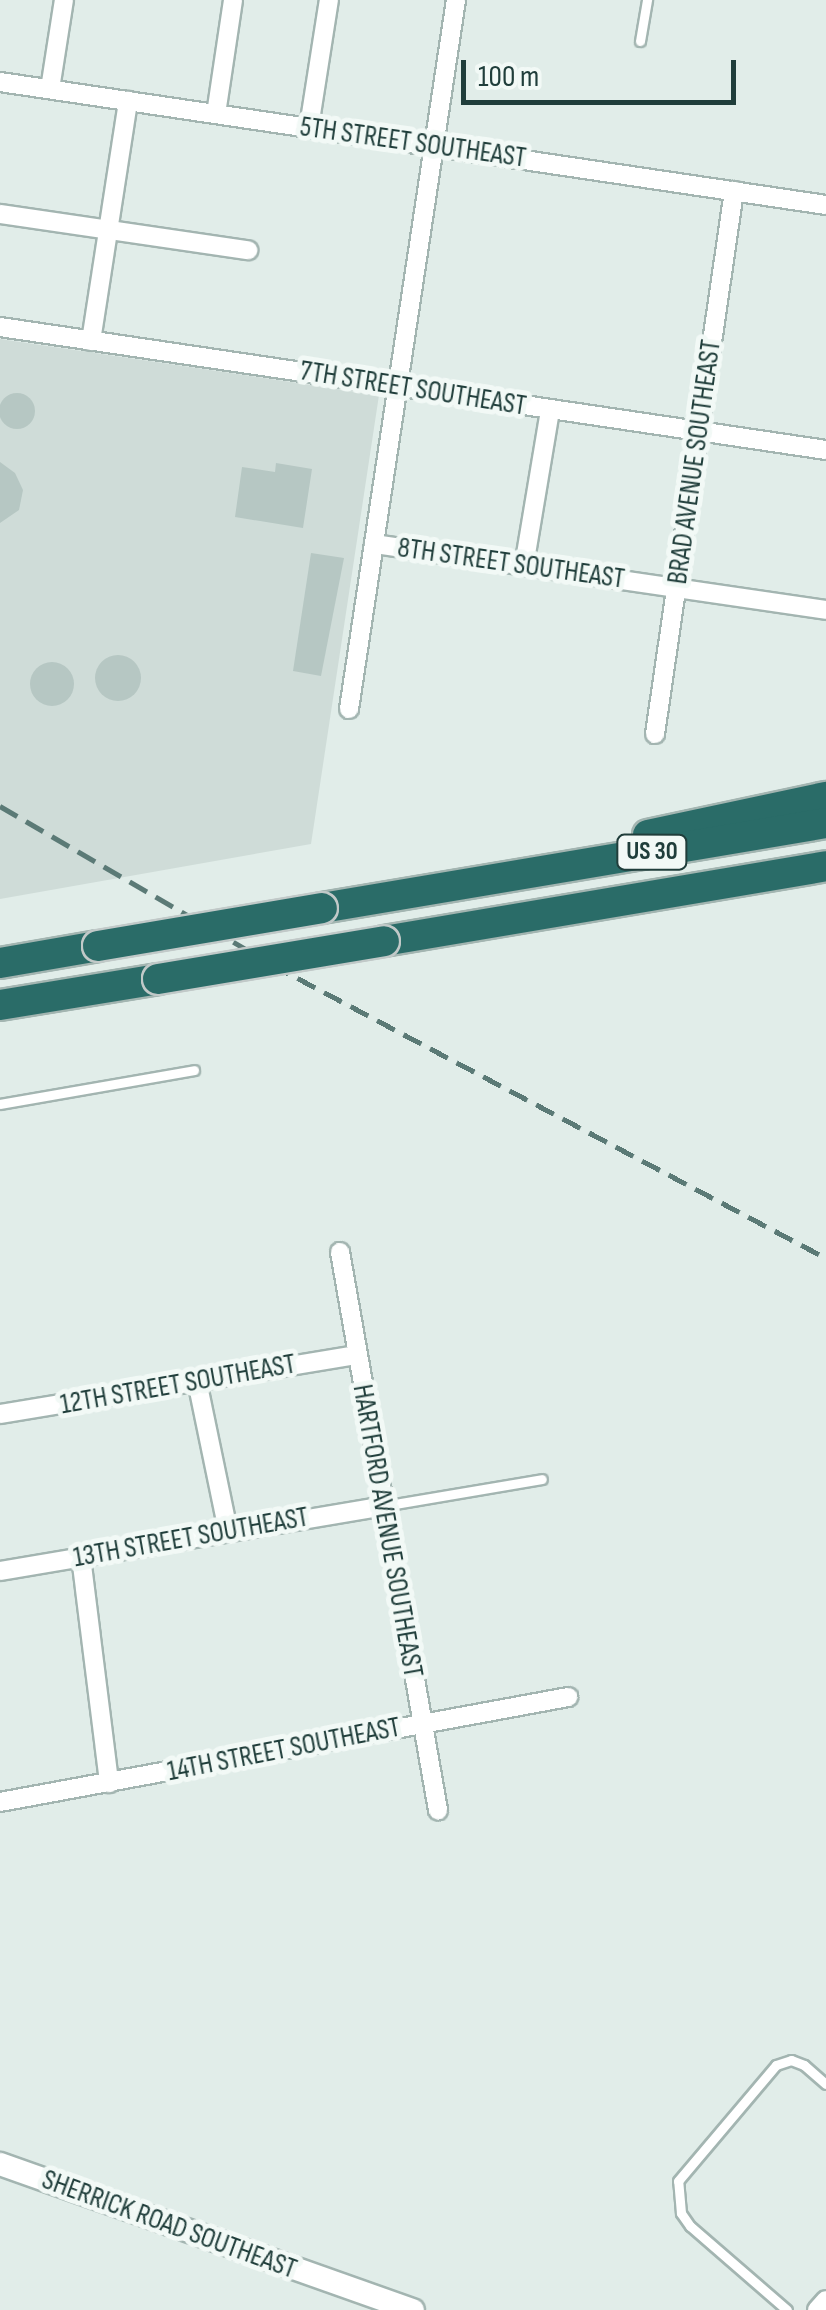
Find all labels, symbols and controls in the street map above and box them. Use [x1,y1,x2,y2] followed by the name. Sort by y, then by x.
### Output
[466,40,741,102] scale bar
[478,59,539,95] text: 100 m
[298,111,528,175] street label: 5TH STREET SOUTHEAST
[661,338,729,586] street label: BRAD AVENUE SOUTHEAST
[297,355,529,423] street label: 7TH STREET SOUTHEAST
[395,531,627,597] street label: 8TH STREET SOUTHEAST
[614,832,690,872] road number: US 30
[58,1348,298,1422] street label: 12TH STREET SOUTHEAST
[345,1382,429,1680] street label: HARTFORD AVENUE SOUTHEAST
[71,1501,311,1575] street label: 13TH STREET SOUTHEAST
[165,1711,403,1789] street label: 14TH STREET SOUTHEAST
[37,2163,301,2287] street label: SHERRICK ROAD SOUTHEAST

